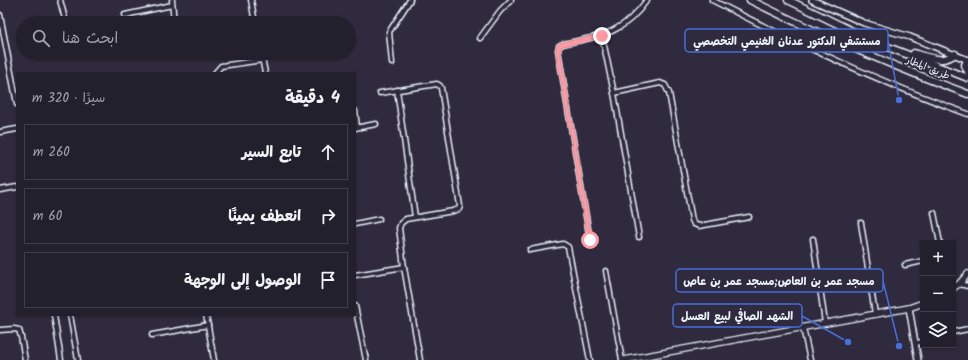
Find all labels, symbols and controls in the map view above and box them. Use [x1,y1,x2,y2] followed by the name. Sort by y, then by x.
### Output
[16,16,356,60] search box
[30,27,52,49] icon: search
[62,27,118,51] text: ابحث هنا
[593,27,611,45] route end
[685,29,888,52] callout: مستشفي الدكتور عدنان الغنيمي التخصصي
[693,33,881,51] text: مستشفي الدكتور عدنان الغنيمي التخصصي
[903,52,952,84] street label: طريق المطار
[285,85,340,112] text: 4 دقيقة
[32,88,105,109] text: سيرًا · 320 m
[242,141,301,165] text: تابع السير
[317,141,339,163] icon: ahead
[33,142,70,163] text: 260 m
[228,205,301,229] text: انعطف يمينًا
[317,205,339,227] icon: right
[33,206,62,227] text: 60 m
[581,231,599,249] route start
[920,240,956,348] map controls
[920,240,956,276] button: +
[184,269,301,293] text: الوصول إلى الوجهة
[317,269,339,291] icon: arrive
[676,269,883,292] callout: مسجد عمر بن العاص;مسجد عمر بن عاص
[683,273,875,291] text: مسجد عمر بن العاص;مسجد عمر بن عاص
[920,276,956,312] button: −
[673,304,802,327] callout: الشهد الصافي لبيع العسل
[681,308,793,326] text: الشهد الصافي لبيع العسل
[920,312,956,348] button: layers

